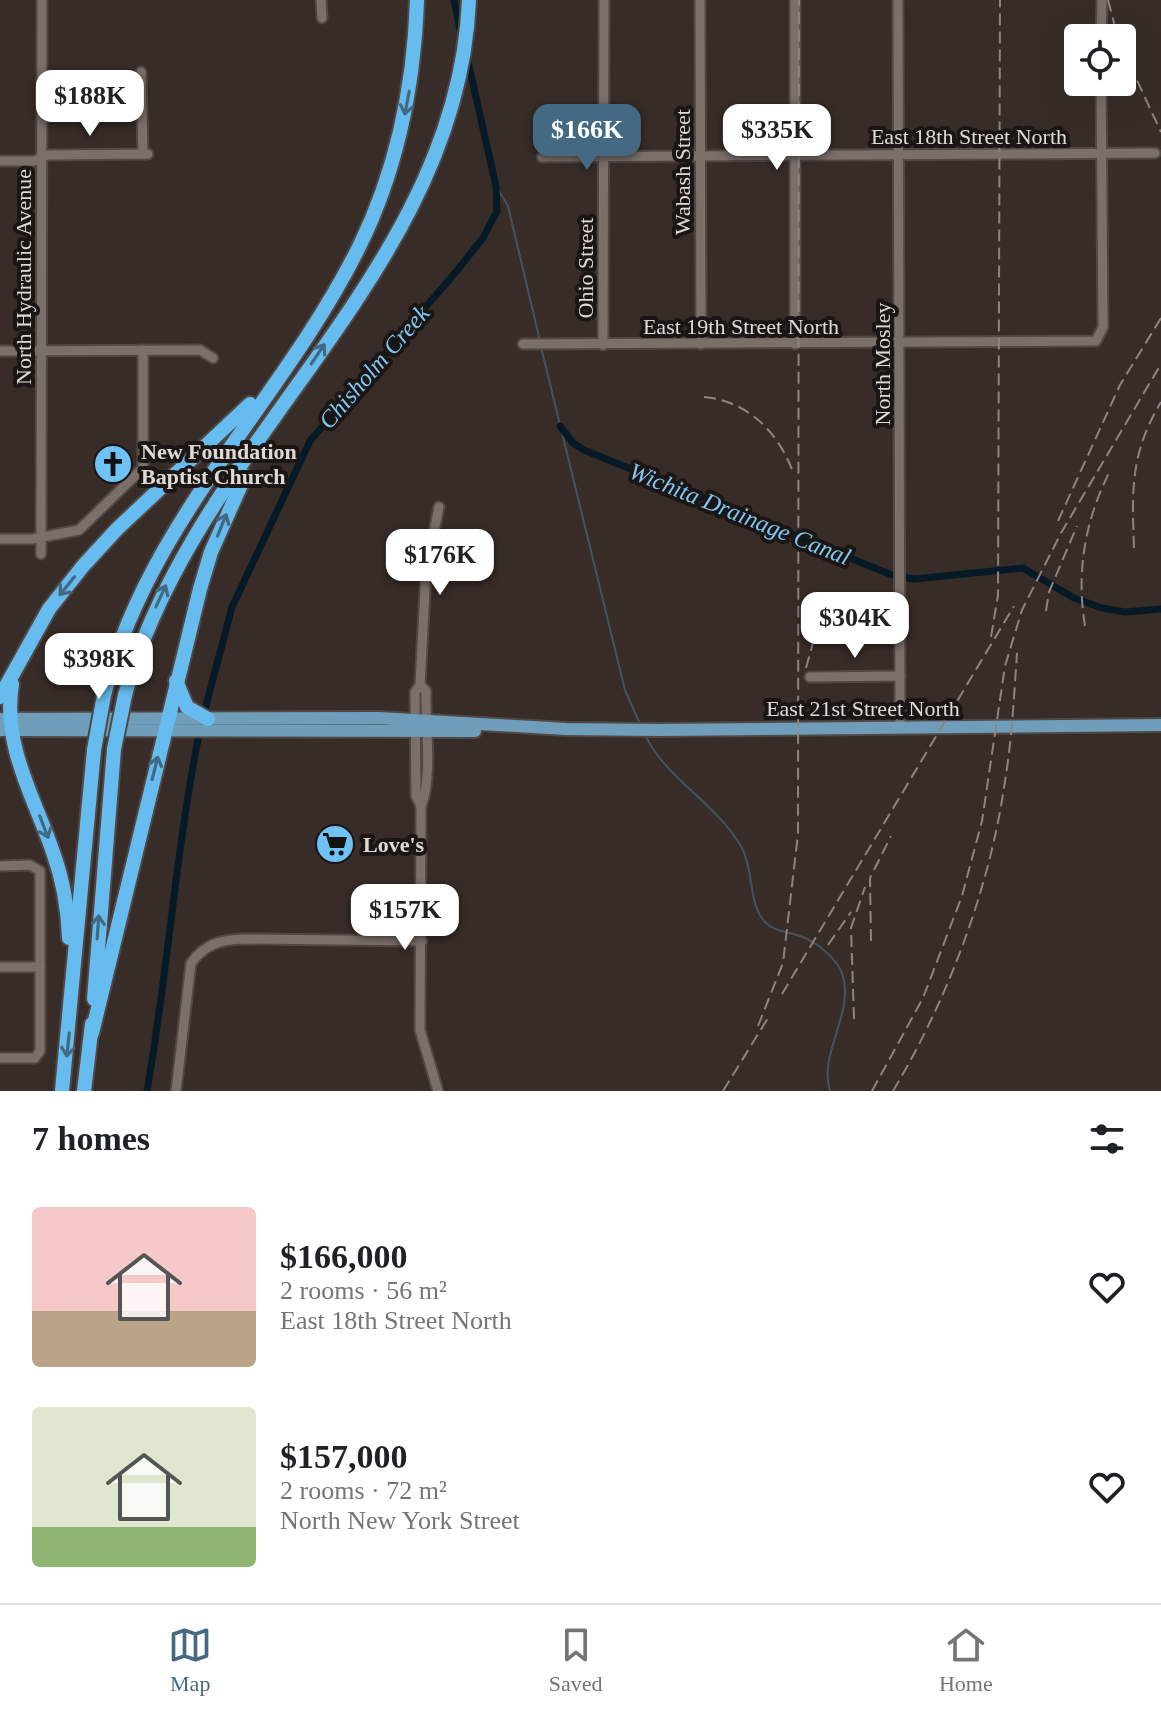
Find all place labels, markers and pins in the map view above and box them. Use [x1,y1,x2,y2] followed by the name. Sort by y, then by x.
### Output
[34,70,146,138] pin: $188K
[531,104,643,172] pin: $166K
[721,104,833,172] pin: $335K
[141,439,297,489] place label: New Foundation Baptist Church
[92,443,134,485] church icon: New Foundation Baptist Church
[384,529,496,597] pin: $176K
[799,592,911,660] pin: $304K
[43,633,155,701] pin: $398K
[314,823,356,865] supermarket icon: Love's
[363,832,425,857] place label: Love's
[349,884,461,952] pin: $157K

